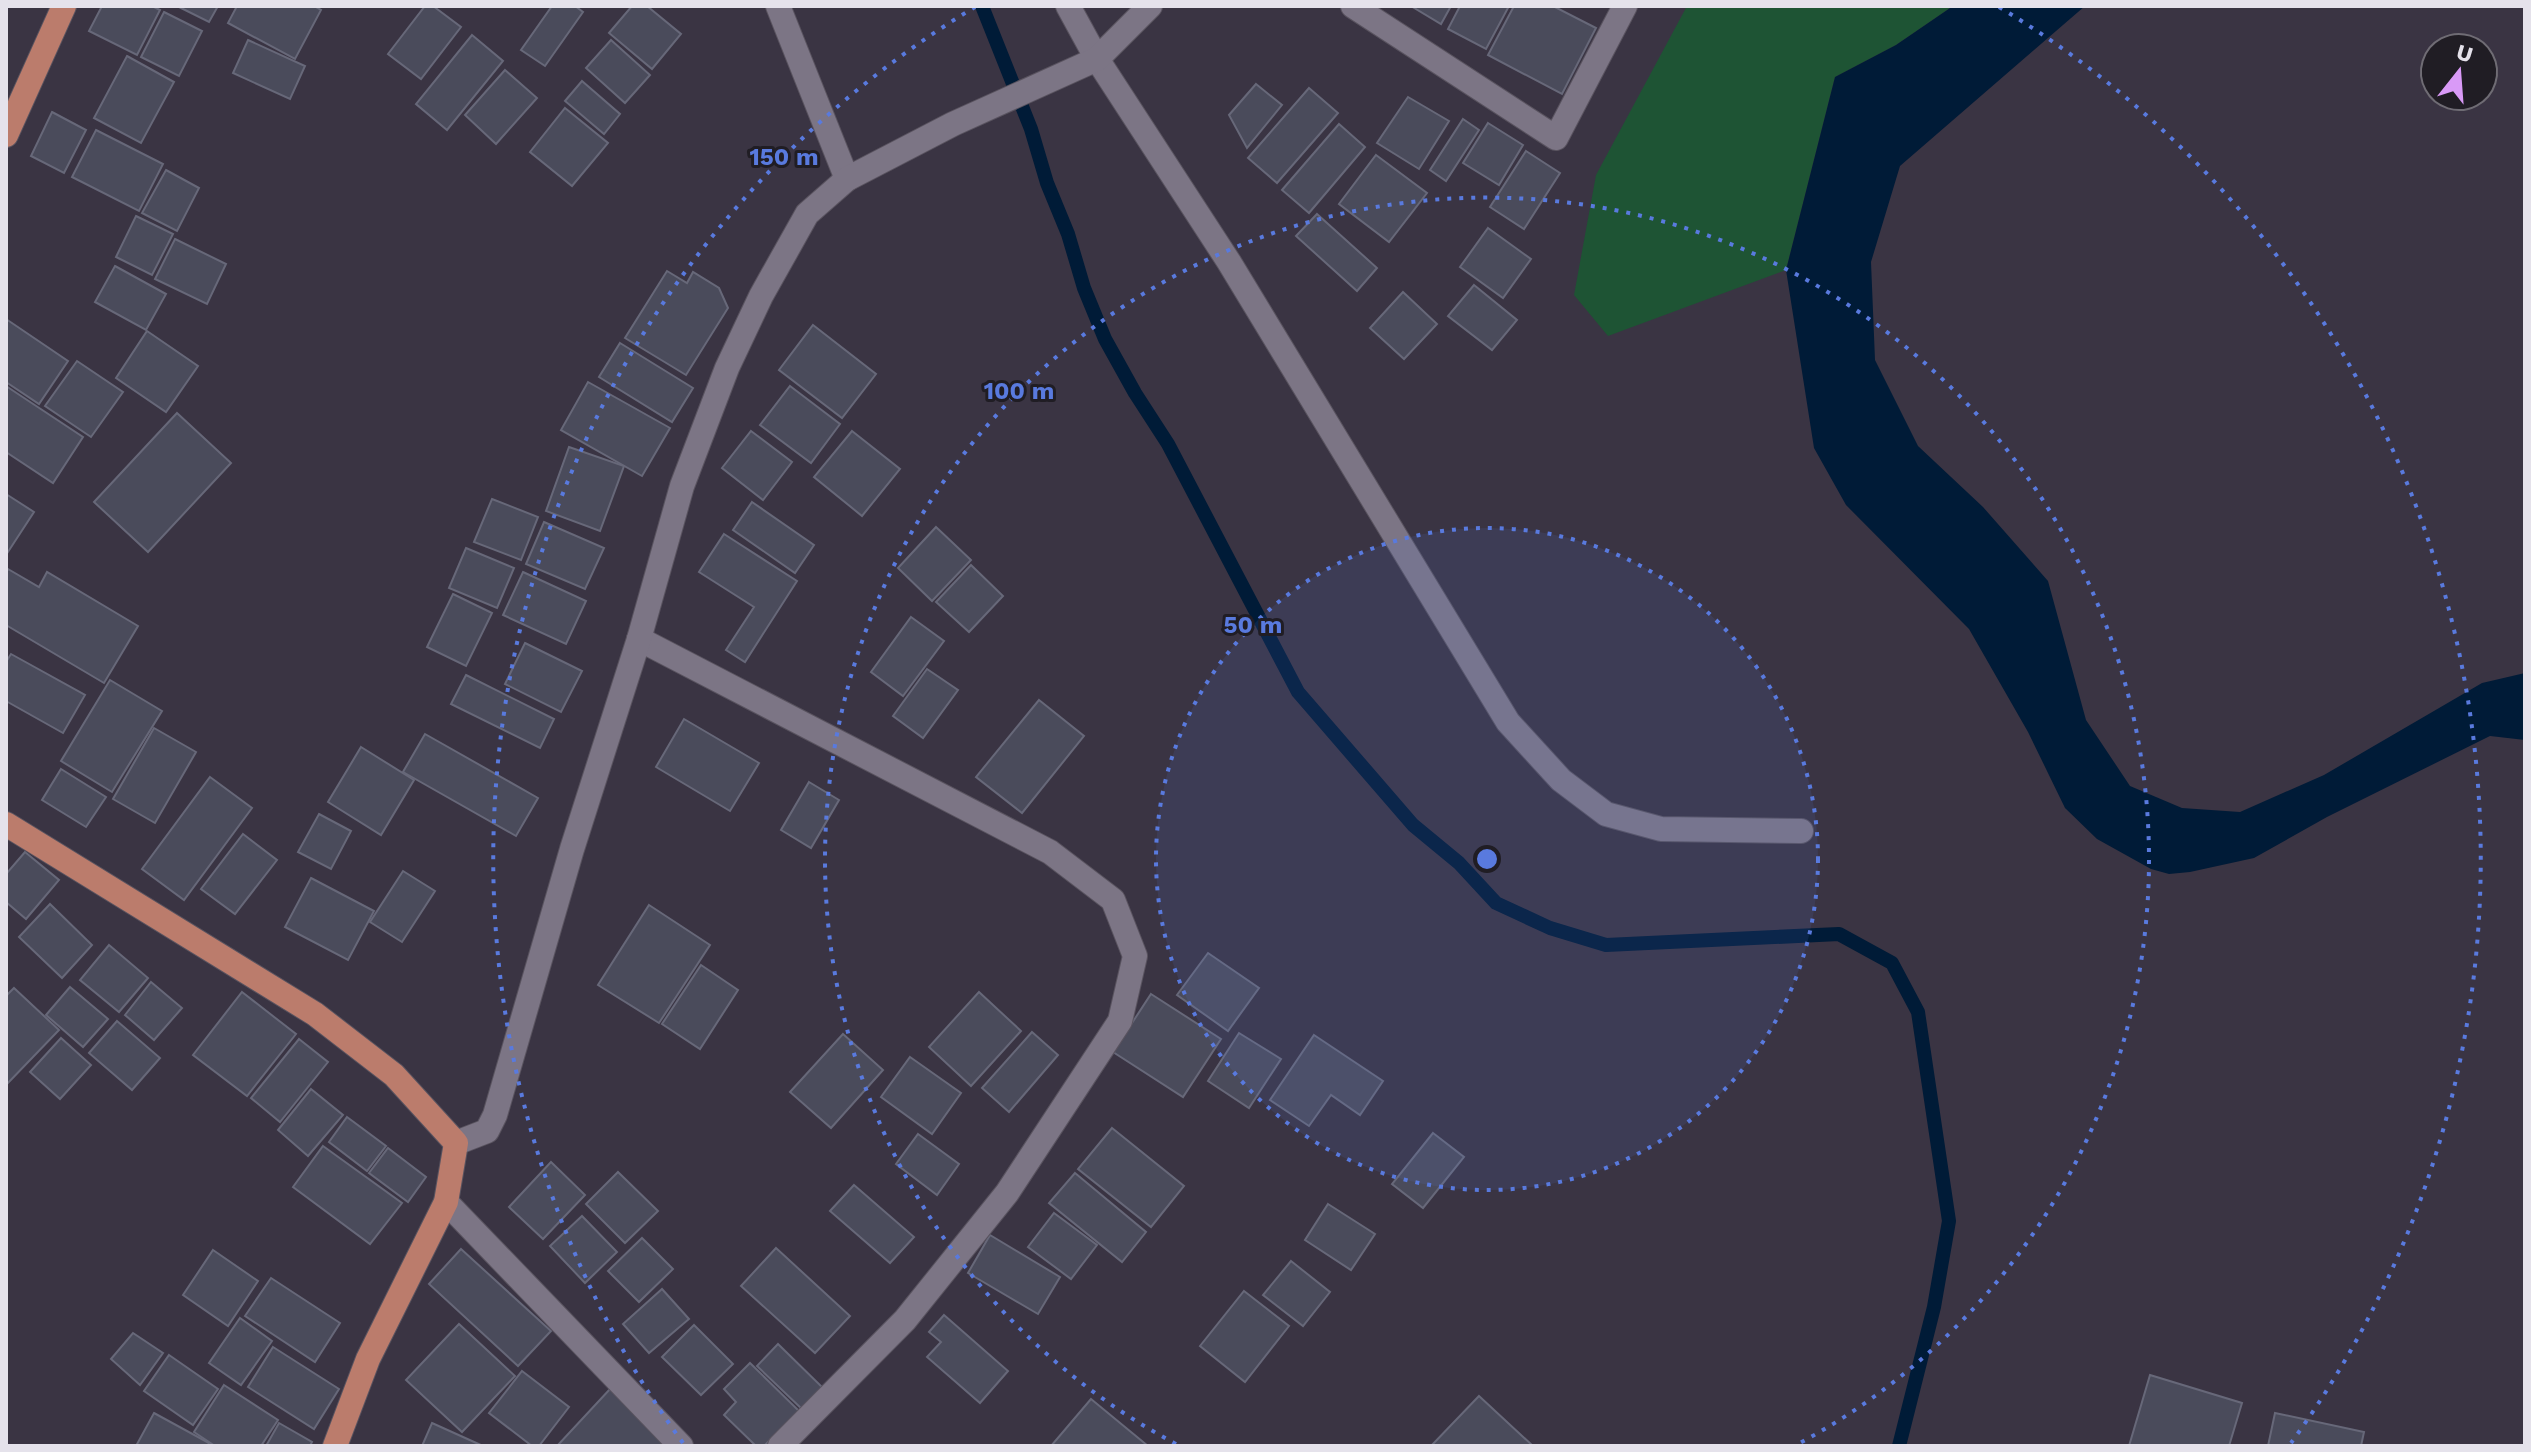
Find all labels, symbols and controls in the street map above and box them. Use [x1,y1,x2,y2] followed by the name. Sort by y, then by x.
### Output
[2419,32,2499,112] north arrow
[2454,39,2476,68] text: U
[749,143,819,171] text: 150 m
[984,377,1054,405] text: 100 m
[1224,611,1282,639] text: 50 m
[1473,845,1501,873] centre of rings

